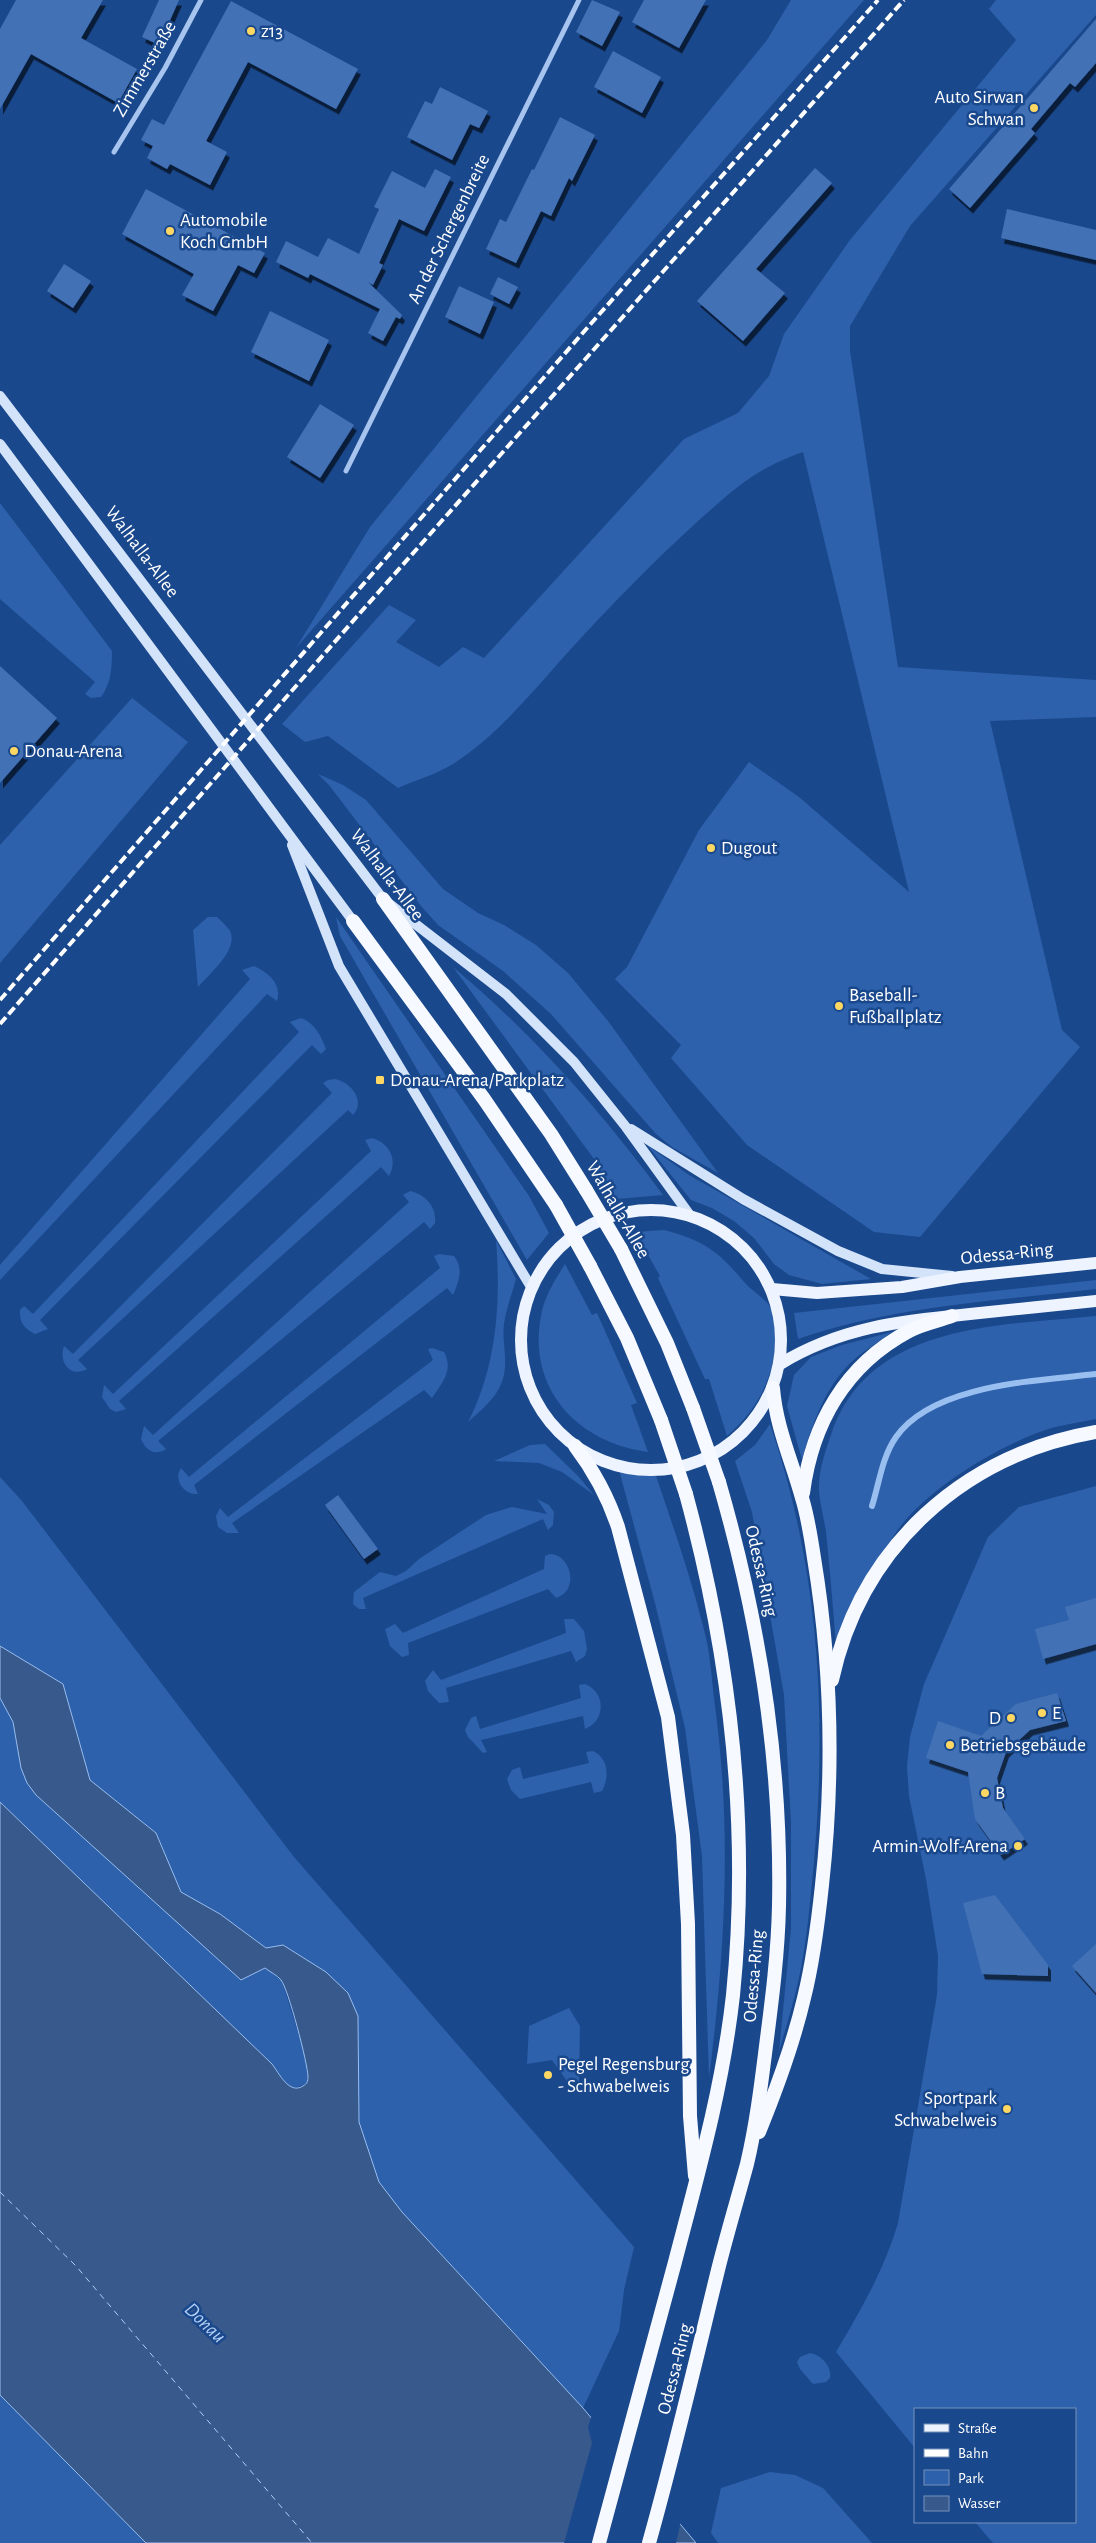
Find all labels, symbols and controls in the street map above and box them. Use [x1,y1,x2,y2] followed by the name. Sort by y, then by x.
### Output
[110,18,180,120] street label: Zimmerstraße
[261,22,283,41] place label: z13
[245,25,257,37] marker: z13
[935,88,1024,129] place label: Auto Sirwan Schwan
[1028,102,1040,114] marker: Auto Sirwan Schwan
[405,151,493,307] street label: An der Schergenbreite
[180,211,268,252] place label: Automobile Koch GmbH
[164,225,176,237] marker: Automobile Koch GmbH
[102,503,182,601] street label: Walhalla-Allee
[24,742,123,761] place label: Donau-Arena
[8,745,20,757] marker: Donau-Arena
[347,826,427,924] street label: Walhalla-Allee
[721,839,777,858] place label: Dugout
[705,842,717,854] marker: Dugout
[849,986,942,1027] place label: Baseball- Fußballplatz
[833,1000,845,1012] marker: Baseball- Fußballplatz
[390,1071,564,1090] place label: Donau-Arena/Parkplatz
[374,1074,386,1086] marker: Donau-Arena/Parkplatz
[583,1158,653,1262] street label: Walhalla-Allee
[960,1240,1055,1268] street label: Odessa-Ring
[741,1524,781,1619] street label: Odessa-Ring
[1052,1704,1061,1723] place label: E
[1036,1707,1048,1719] marker: E
[989,1709,1001,1728] place label: D
[1005,1712,1017,1724] marker: D
[960,1736,1086,1755] place label: Betriebsgebäude
[944,1739,956,1751] marker: Betriebsgebäude
[995,1784,1005,1803] place label: B
[979,1787,991,1799] marker: B
[872,1837,1008,1856] place label: Armin-Wolf-Arena
[1012,1840,1024,1852] marker: Armin-Wolf-Arena
[740,1928,768,2023] street label: Odessa-Ring
[558,2055,690,2096] place label: Pegel Regensburg - Schwabelweis
[542,2069,554,2081] marker: Pegel Regensburg - Schwabelweis
[894,2089,997,2130] place label: Sportpark Schwabelweis
[1001,2103,1013,2115] marker: Sportpark Schwabelweis
[181,2299,229,2347] water label: Donau
[655,2321,696,2416] street label: Odessa-Ring
[914,2408,1076,2523] legend
[958,2421,997,2436] text: Straße
[958,2446,988,2461] text: Bahn
[958,2471,984,2486] text: Park
[958,2496,1001,2511] text: Wasser

